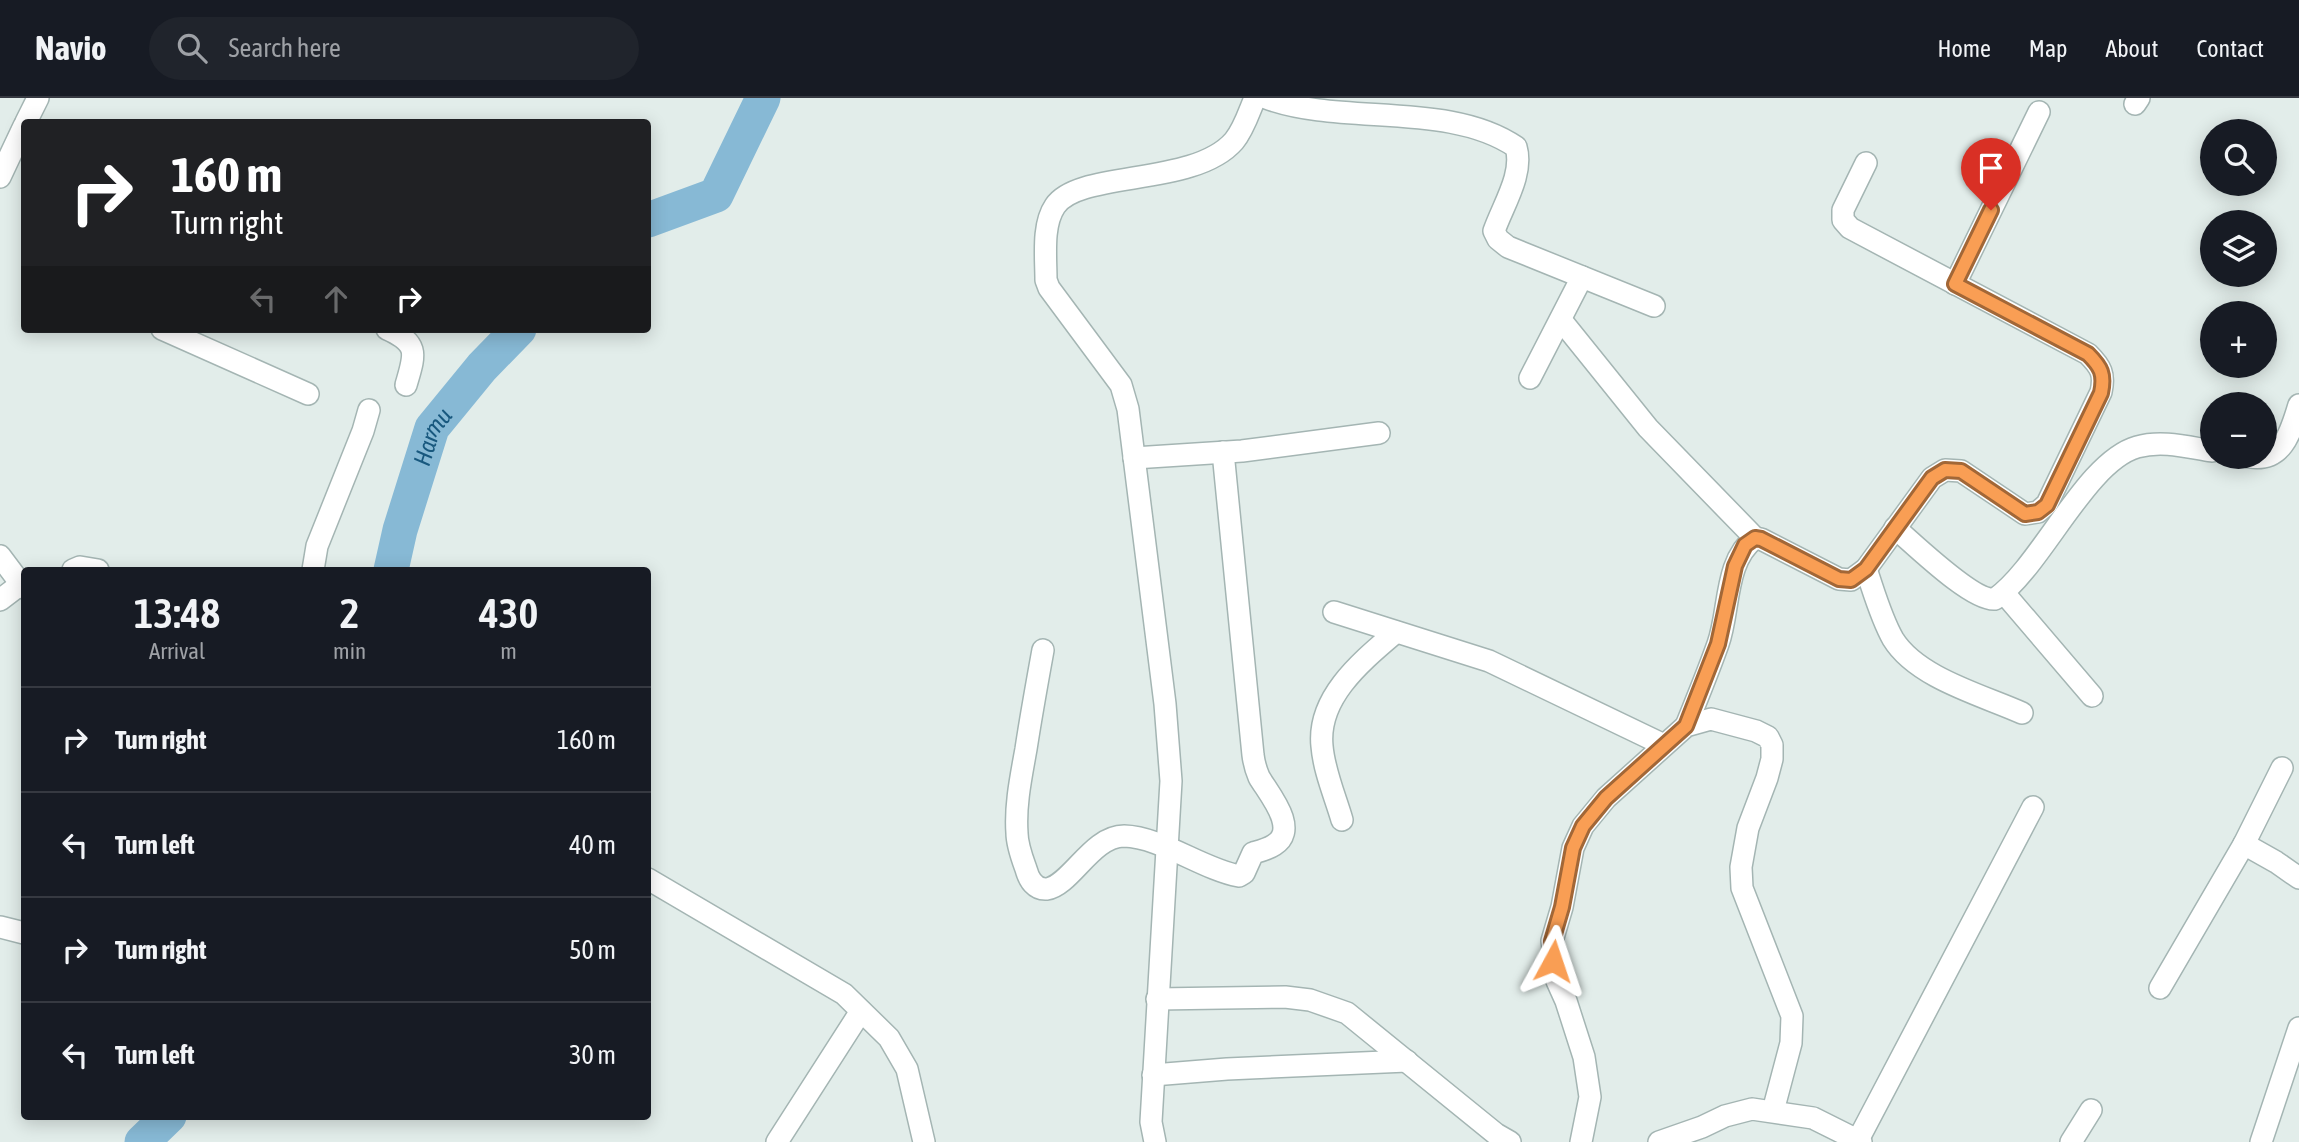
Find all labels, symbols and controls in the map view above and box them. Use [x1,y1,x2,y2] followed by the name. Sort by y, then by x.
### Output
[149,17,639,80] search box
[35,29,107,67] text: Navio
[173,29,211,67] icon: search
[229,33,341,63] text: Search here
[1937,35,1991,62] text: Home
[2029,35,2067,62] text: Map
[2105,35,2158,62] text: About
[2196,35,2264,62] text: Contact
[2200,119,2277,469] map controls
[2200,119,2277,196] button: search
[1961,138,2021,210] pin
[171,146,282,202] text: 160 m
[56,147,147,238] icon: right
[1972,149,2010,187] icon: arrive
[171,204,284,241] text: Turn right
[2200,210,2277,287] button: layers
[244,280,282,318] icon: left
[317,280,355,318] icon: ahead
[390,280,428,318] icon: right
[2200,301,2277,378] button: +
[2200,392,2277,469] button: −
[408,402,457,469] water label: Harmu
[134,589,220,637] text: 13:48
[340,589,359,637] text: 2
[479,589,538,637] text: 430
[149,638,205,664] text: Arrival
[333,638,366,664] text: min
[500,638,517,664] text: m
[56,721,94,759] icon: right
[115,725,206,755] text: Turn right
[557,725,616,755] text: 160 m
[56,826,94,864] icon: left
[115,830,195,860] text: Turn left
[569,830,616,860] text: 40 m
[1516,924,1590,998] position arrow
[56,931,94,969] icon: right
[115,935,206,965] text: Turn right
[569,935,616,965] text: 50 m
[56,1036,94,1074] icon: left
[115,1040,195,1070] text: Turn left
[569,1040,616,1070] text: 30 m

